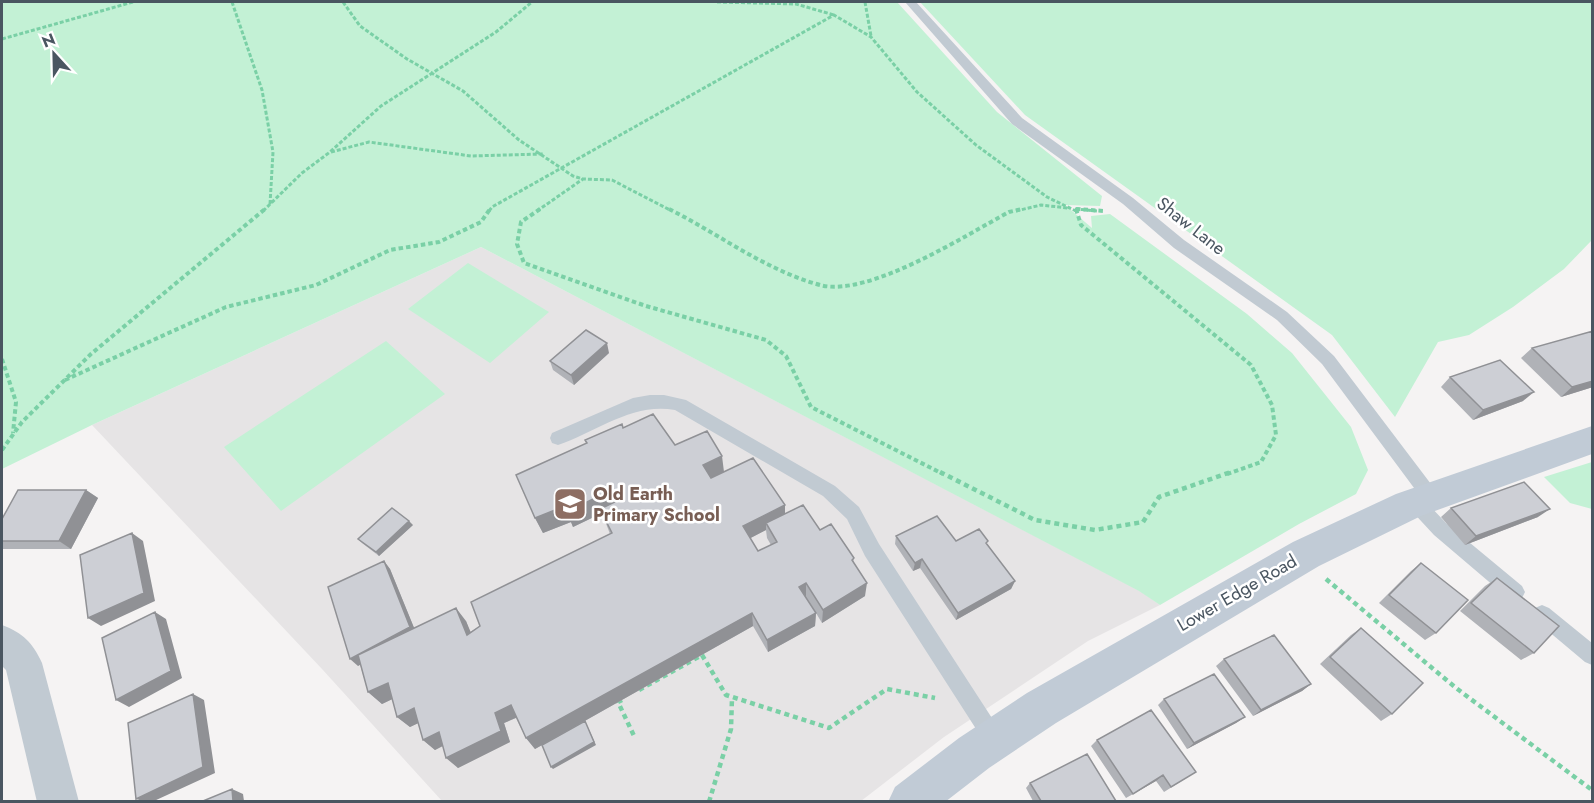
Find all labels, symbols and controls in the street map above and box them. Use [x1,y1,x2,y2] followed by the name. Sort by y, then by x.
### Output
[24,24,84,84] north arrow
[38,28,59,54] text: N
[1151,191,1231,261] street label: Shaw Lane
[593,481,720,528] place label: Old Earth Primary School
[552,486,588,522] school or university icon: Old Earth Primary School
[1172,548,1302,638] street label: Lower Edge Road

